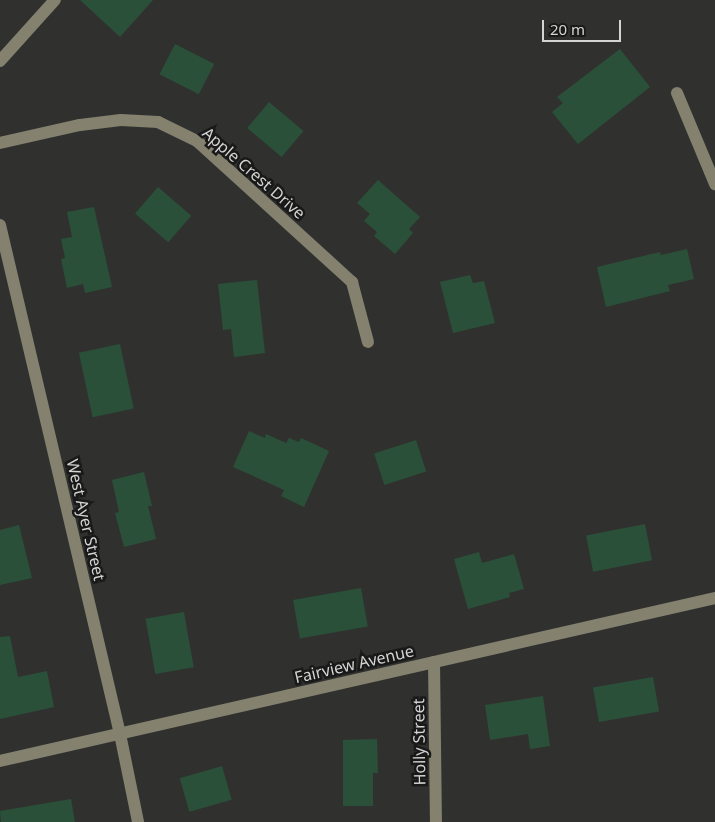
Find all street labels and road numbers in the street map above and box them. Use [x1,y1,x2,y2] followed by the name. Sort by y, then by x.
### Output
[199,123,309,223] street label: Apple Crest Drive
[63,457,109,583] street label: West Ayer Street
[292,641,416,687] street label: Fairview Avenue
[409,698,429,786] street label: Holly Street

